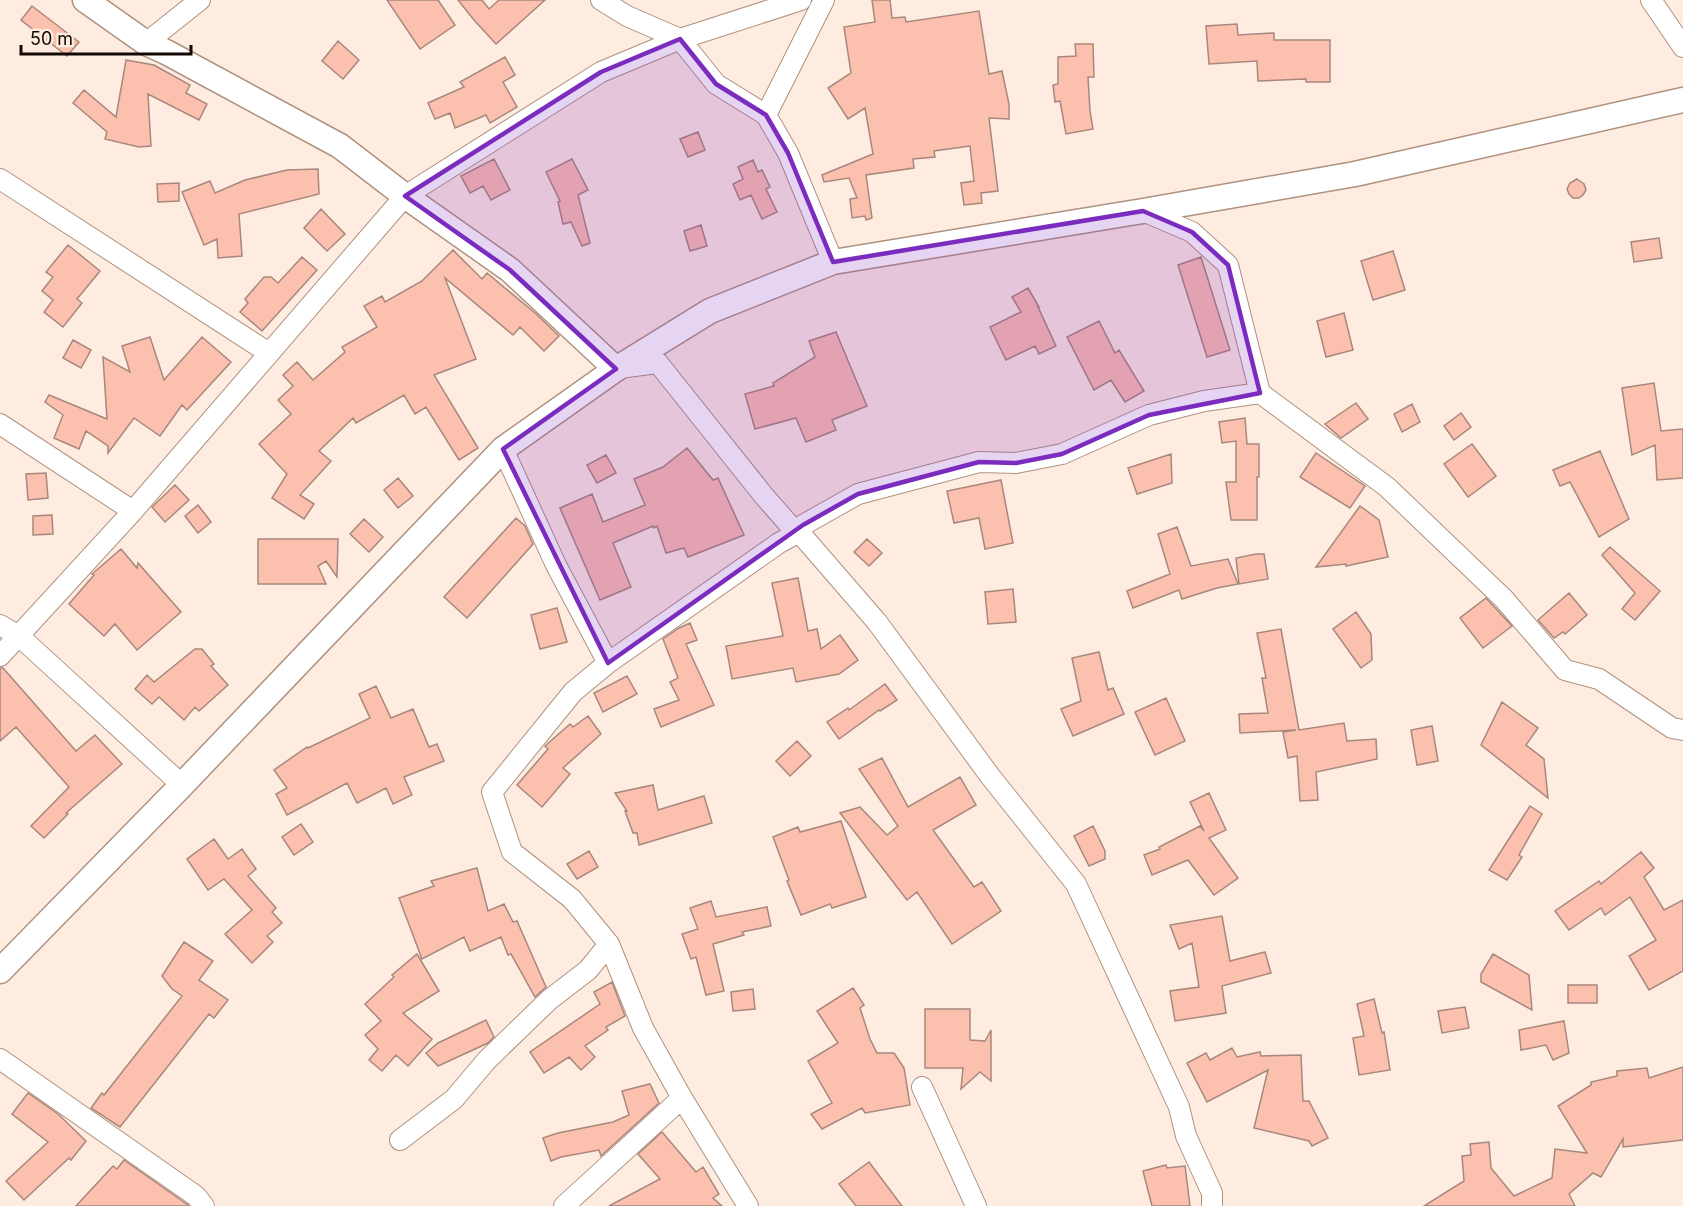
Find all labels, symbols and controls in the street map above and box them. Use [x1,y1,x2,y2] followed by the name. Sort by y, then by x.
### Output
[21,18,190,56] scale bar
[30,28,73,49] text: 50 m

